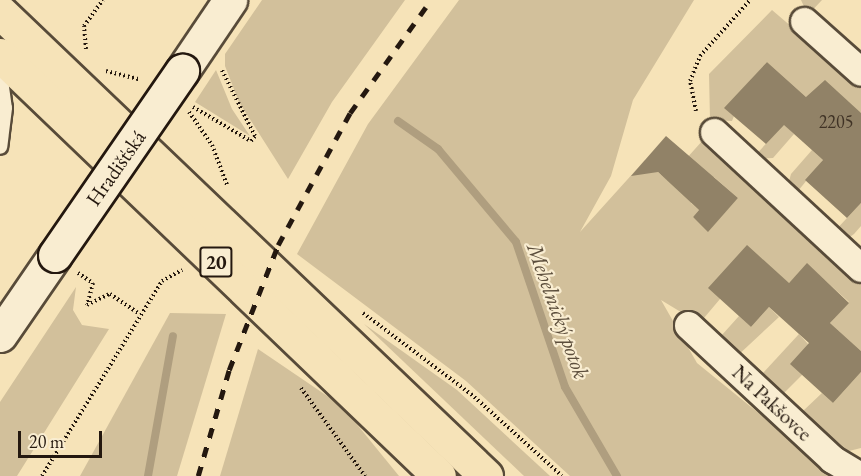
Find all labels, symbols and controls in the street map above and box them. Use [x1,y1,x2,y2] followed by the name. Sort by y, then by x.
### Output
[819,111,853,133] house number: 2205
[81,125,151,211] street label: Hradišťská
[521,240,595,382] water label: Mehelnický potok
[198,245,234,279] road number: 20
[727,360,817,446] street label: Na Pakšovce
[21,419,105,457] scale bar
[29,430,64,453] text: 20 m

